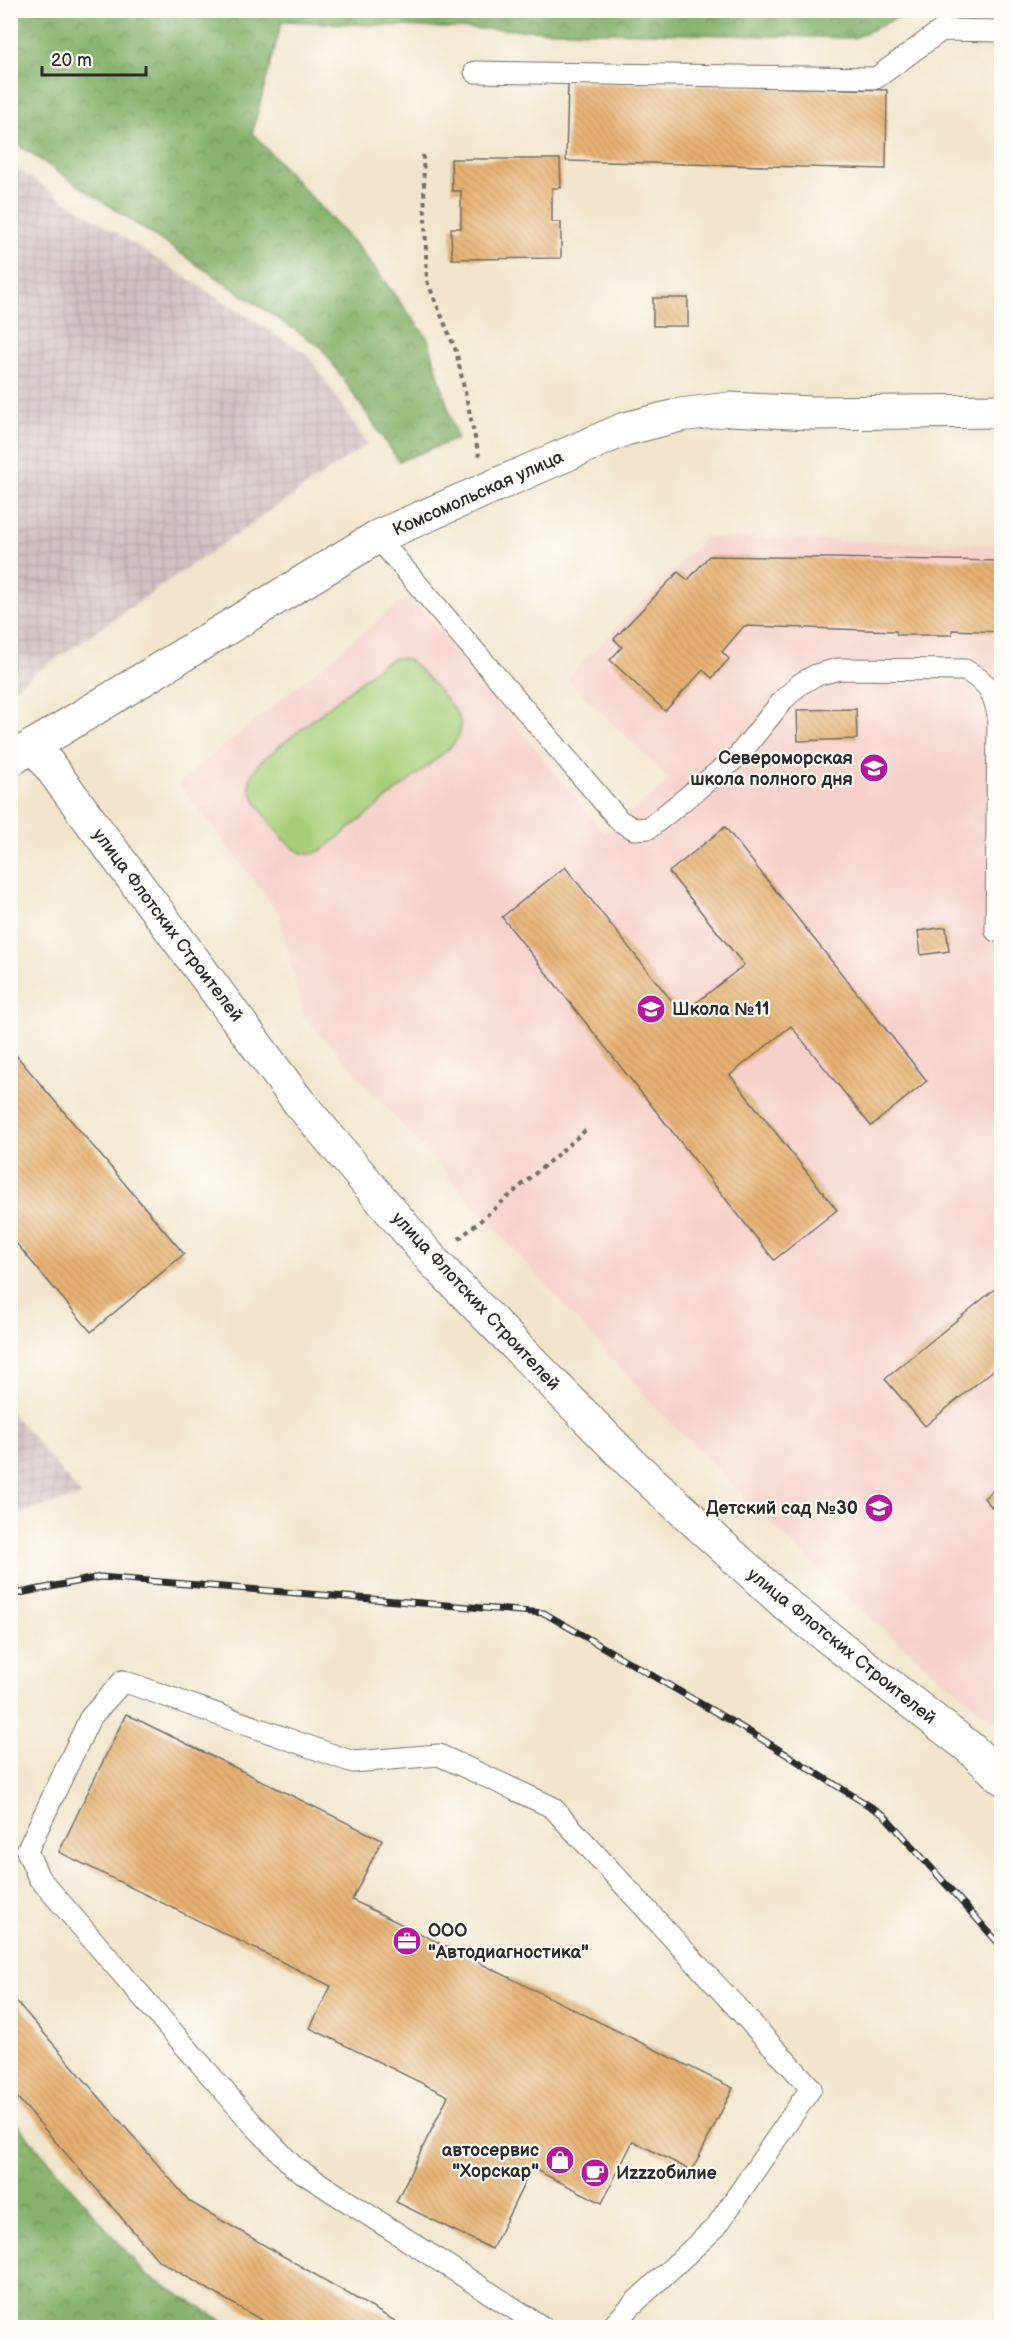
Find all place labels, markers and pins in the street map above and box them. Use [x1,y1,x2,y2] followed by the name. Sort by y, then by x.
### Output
[690,748,853,790] place label: Североморская школа полного дня
[858,752,890,784] school or university icon: Североморская школа полного дня
[635,993,667,1025] school or university icon: Школа №11
[672,999,770,1020] place label: Школа №11
[863,1492,895,1524] school or university icon: Детский сад №30
[706,1498,858,1519] place label: Детский сад №30
[428,1921,589,1963] place label: ООО "Автодиагностика"
[391,1925,423,1957] office icon: ООО "Автодиагностика"
[442,2140,539,2182] place label: автосервис "Хорскар"
[544,2144,576,2176] shop icon: автосервис "Хорскар"
[579,2157,611,2189] cafe icon: Иzzzобилие
[616,2163,717,2184] place label: Иzzzобилие

